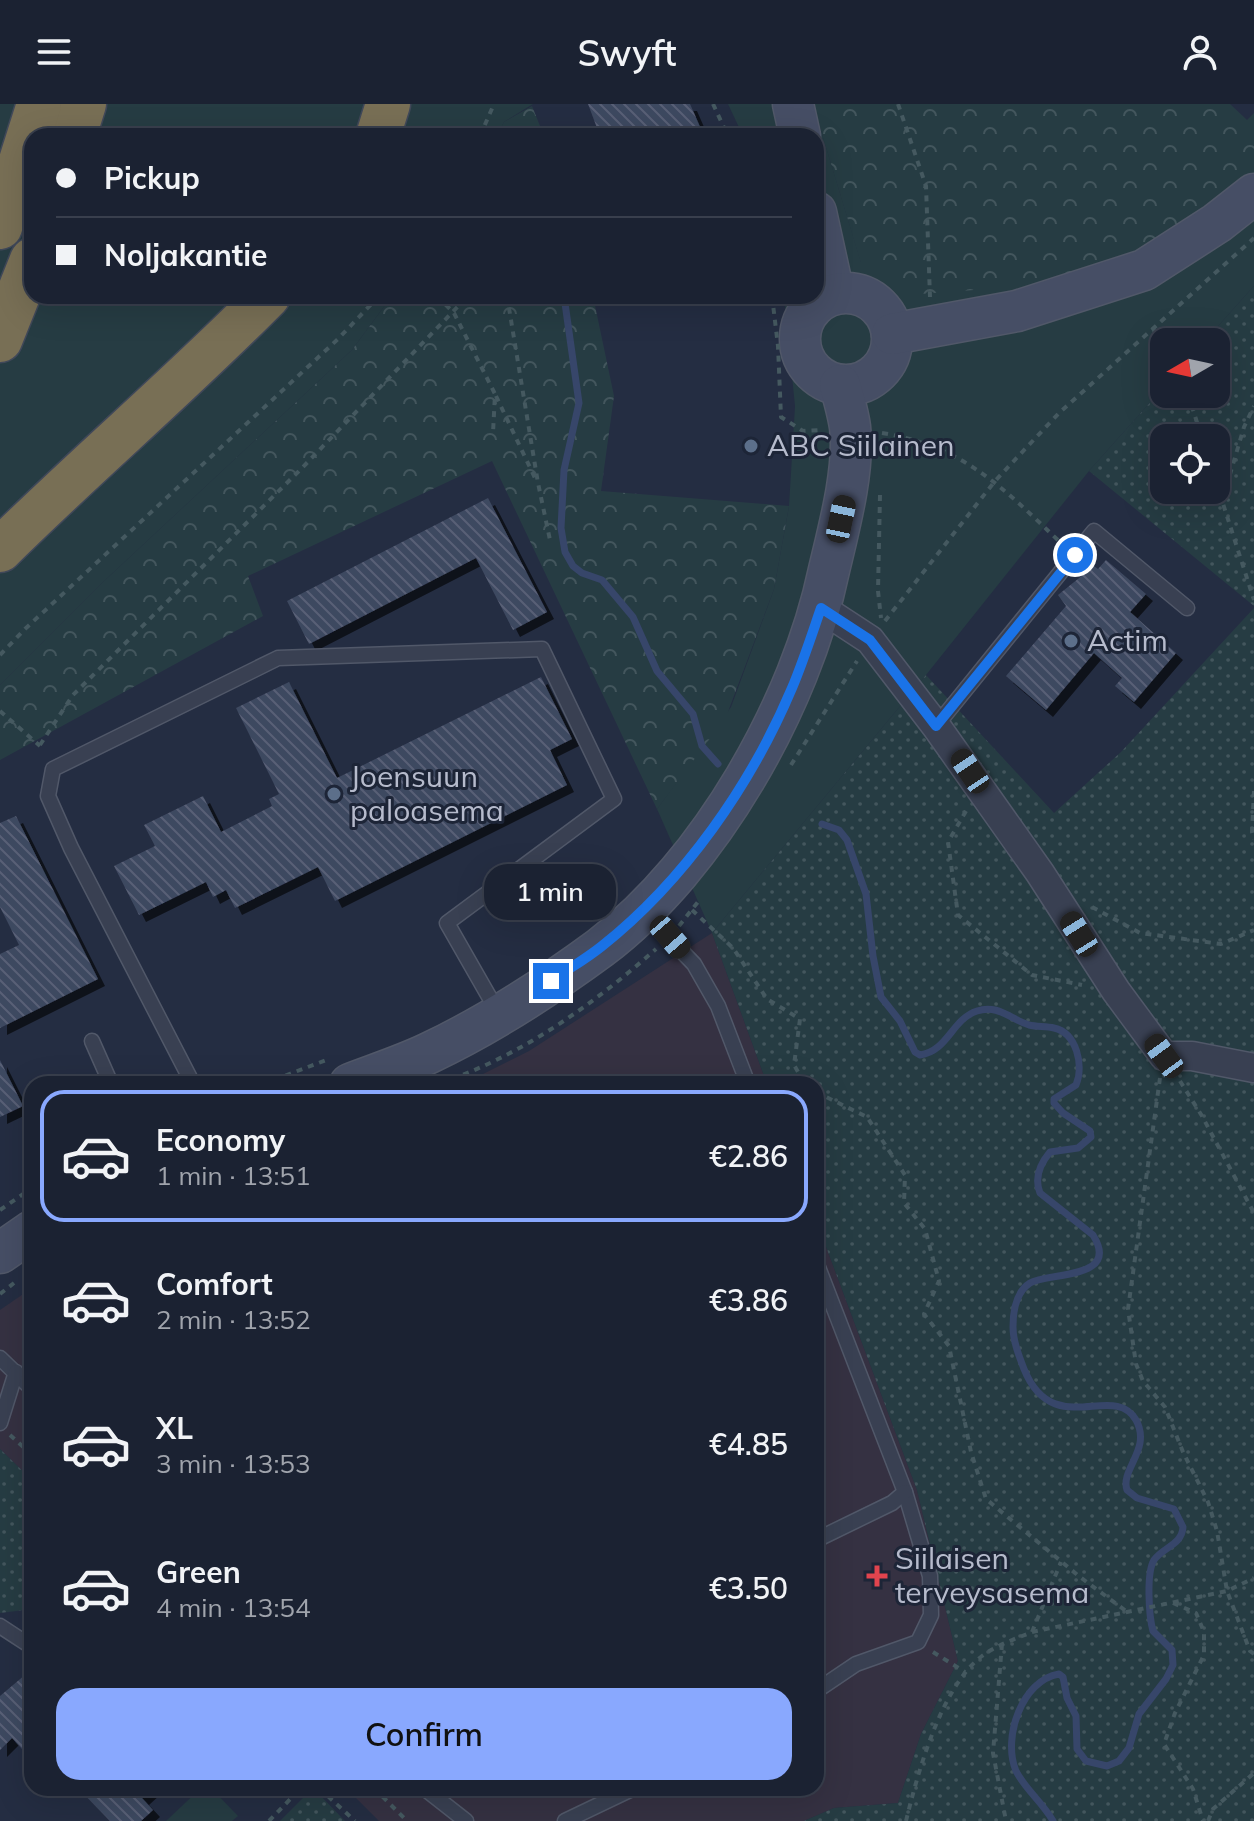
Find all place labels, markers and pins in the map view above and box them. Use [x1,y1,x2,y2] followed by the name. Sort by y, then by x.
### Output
[767,426,955,464] place label: ABC Siilainen
[742,437,760,455] marker: ABC Siilainen
[1087,621,1168,659] place label: Actim
[1062,632,1080,650] marker: Actim
[350,757,504,829] place label: Joensuun paloasema
[325,785,343,803] marker: Joensuun paloasema
[895,1539,1089,1611] place label: Siilaisen terveysasema
[866,1565,888,1587] marker: Siilaisen terveysasema

